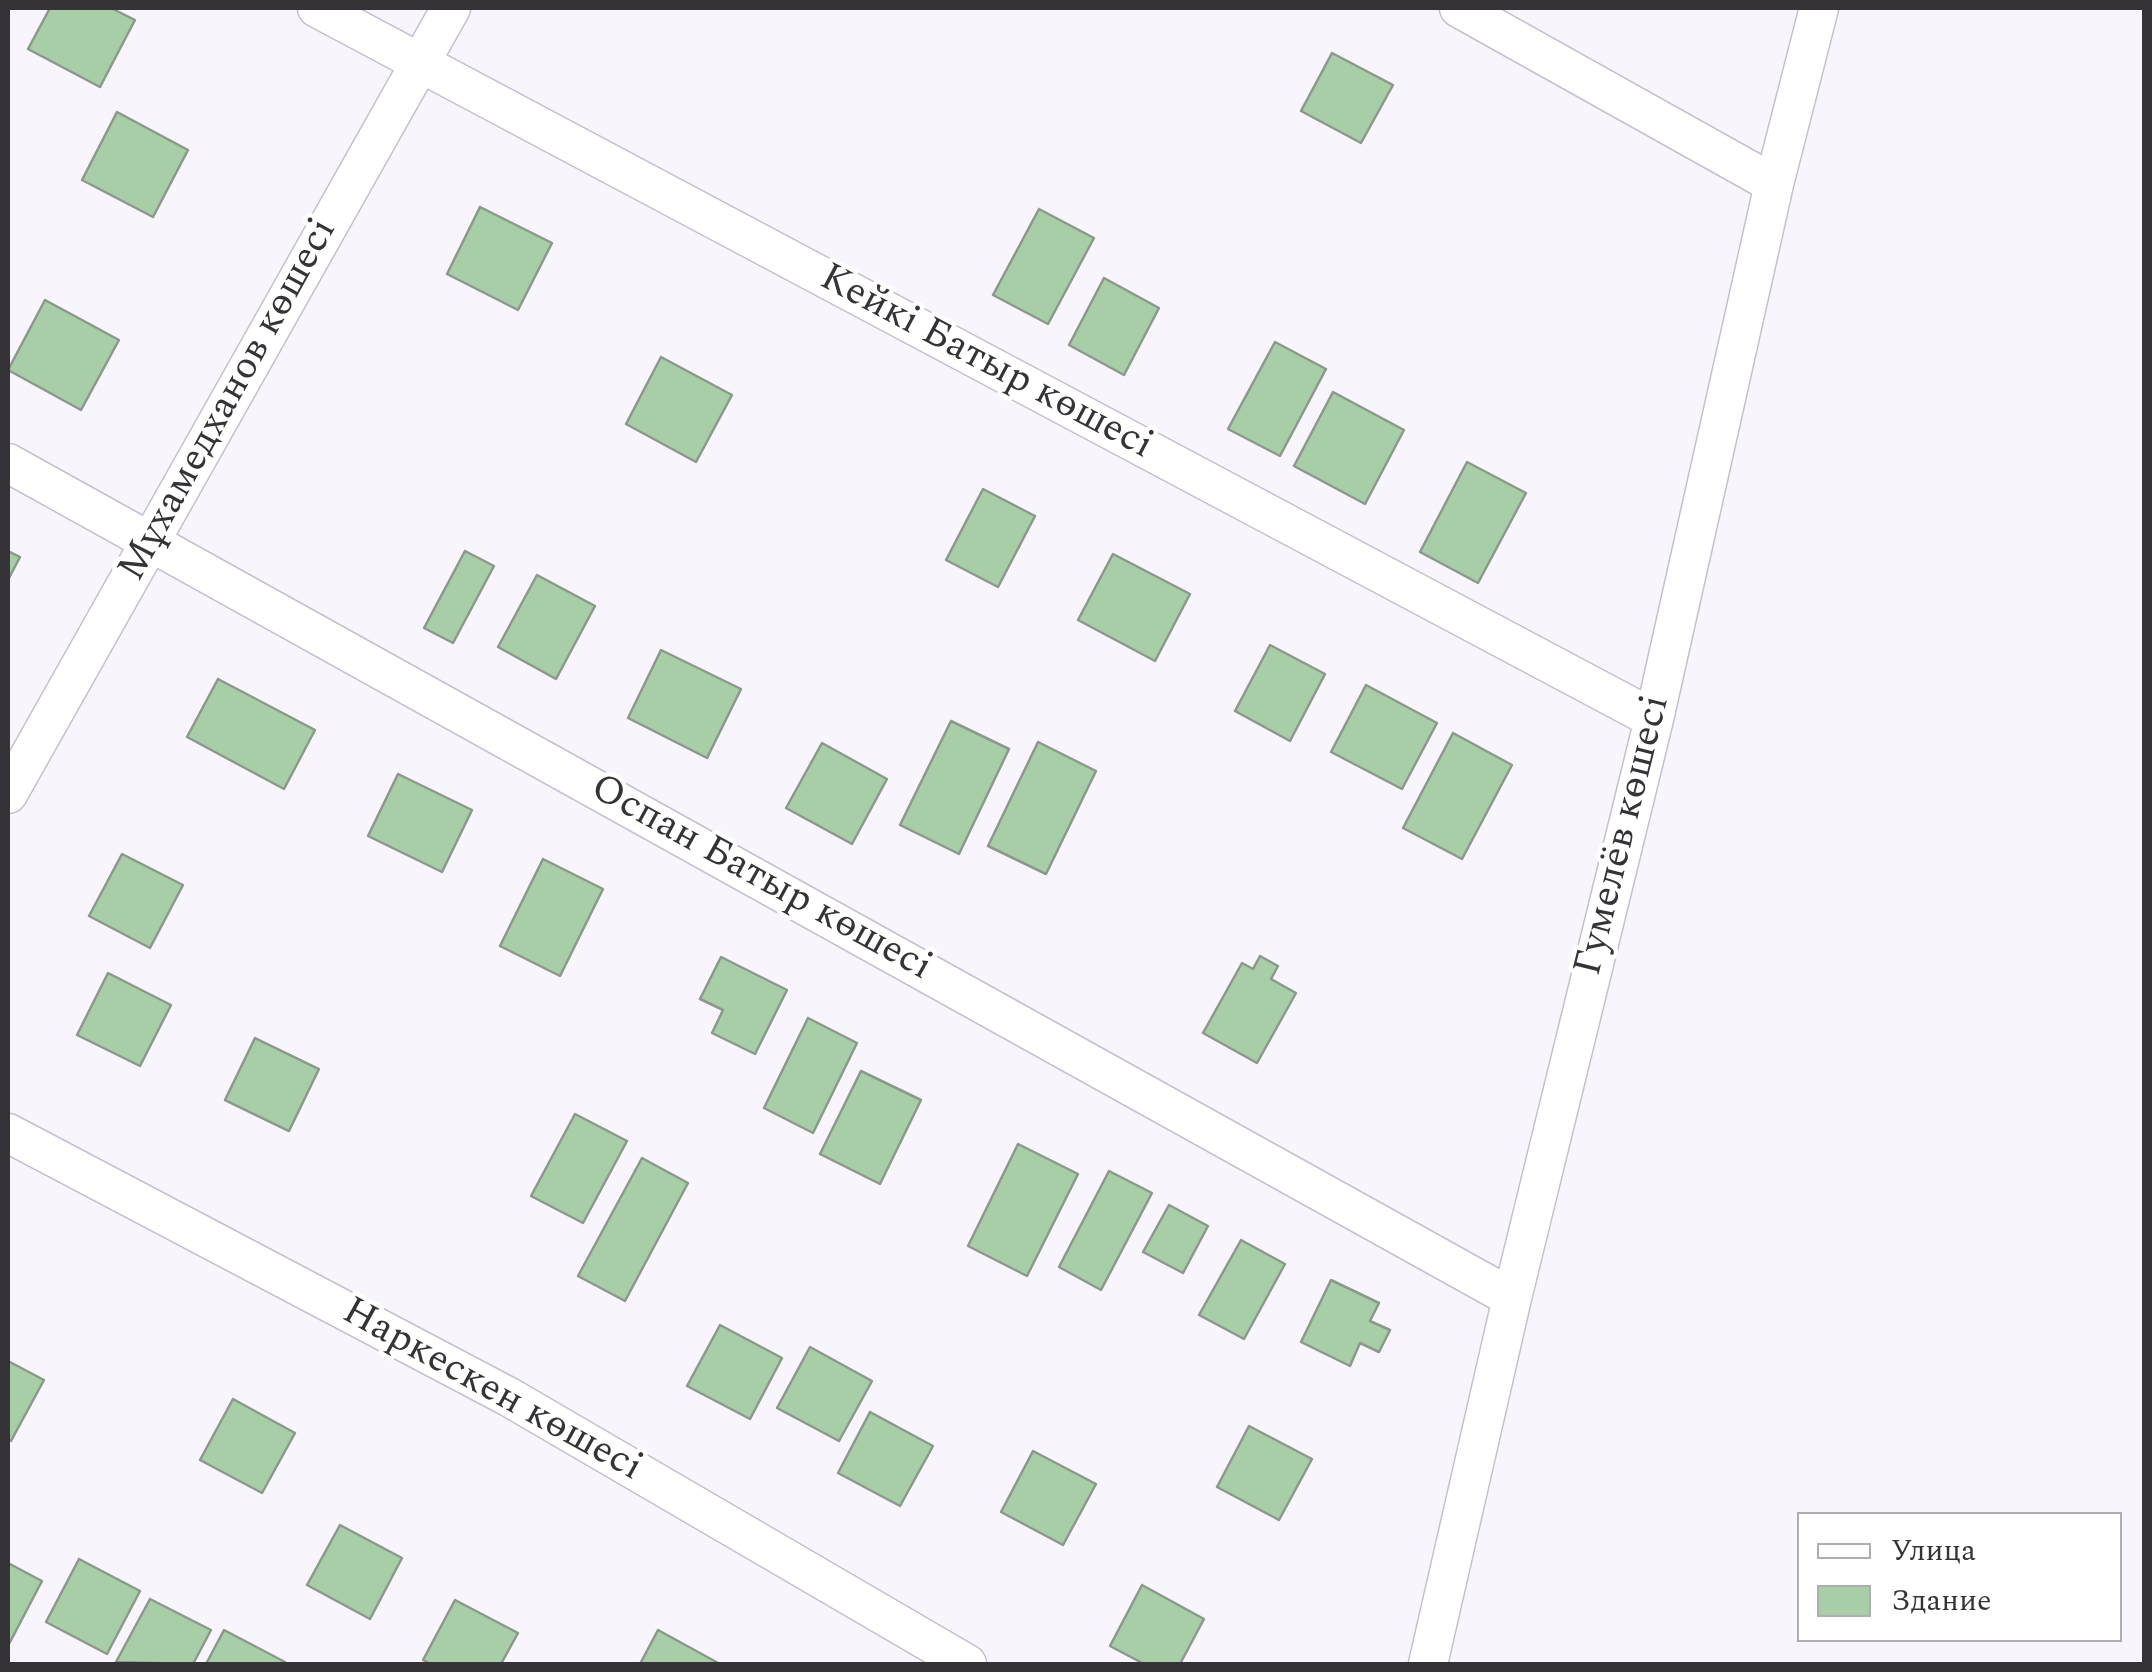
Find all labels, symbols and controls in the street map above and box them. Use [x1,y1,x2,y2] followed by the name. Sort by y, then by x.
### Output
[110,211,350,591] street label: Мұхамедханов көшесі
[810,256,1160,472] street label: Кейкі Батыр көшесі
[1567,691,1683,981] street label: Гумелёв көшесі
[581,766,939,994] street label: Оспан Батыр көшесі
[333,1290,649,1494] street label: Наркескен көшесі
[1797,1512,2122,1642] legend
[1891,1528,1976,1574] text: Улица
[1891,1578,1992,1624] text: Здание

